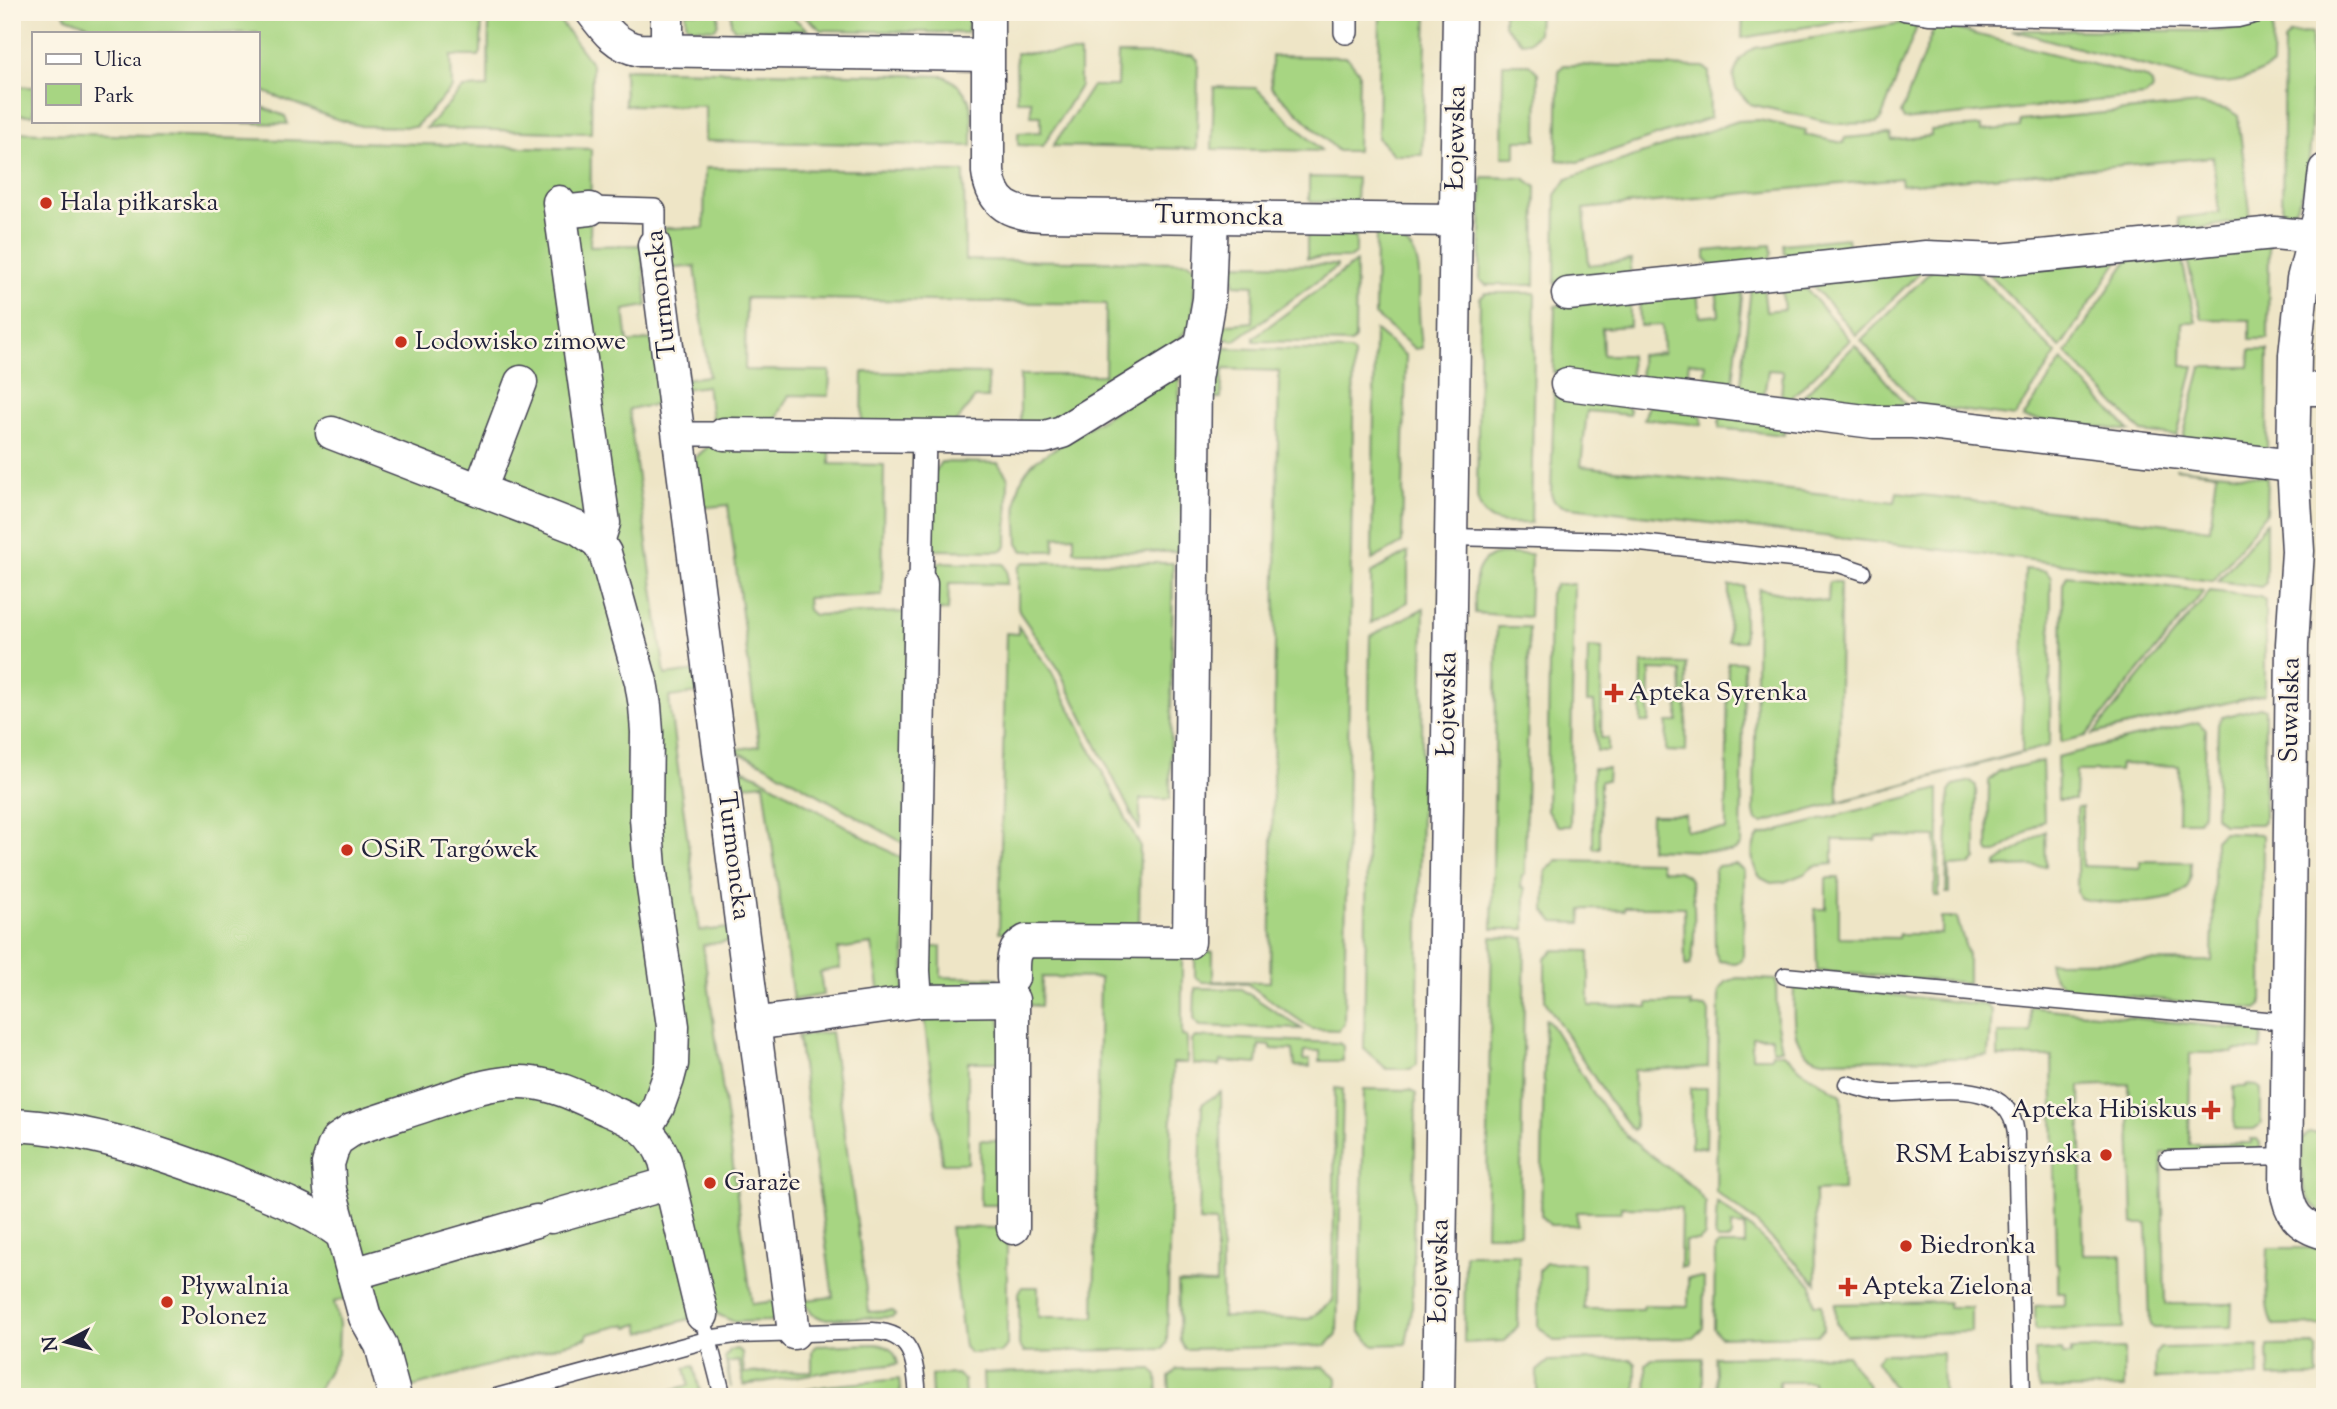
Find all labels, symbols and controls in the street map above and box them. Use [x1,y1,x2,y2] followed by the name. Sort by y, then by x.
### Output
[32,32,259,122] legend
[94,46,142,76] text: Ulica
[94,82,135,112] text: Park
[1438,85,1476,191] street label: Łojewska
[60,185,219,222] place label: Hala piłkarska
[38,195,54,211] marker: Hala piłkarska
[1154,197,1284,237] street label: Turmoncka
[637,228,687,360] street label: Turmoncka
[415,324,626,361] place label: Lodowisko zimowe
[393,334,409,350] marker: Lodowisko zimowe
[1429,651,1467,757] street label: Łojewska
[2272,657,2310,763] street label: Suwalska
[1628,675,1808,712] place label: Apteka Syrenka
[1606,685,1622,701] marker: Apteka Syrenka
[707,790,759,922] street label: Turmoncka
[361,832,539,869] place label: OSiR Targówek
[339,842,355,858] marker: OSiR Targówek
[2011,1092,2197,1129] place label: Apteka Hibiskus
[2203,1102,2219,1118] marker: Apteka Hibiskus
[1895,1137,2092,1174] place label: RSM Łabiszyńska
[2098,1147,2114,1163] marker: RSM Łabiszyńska
[724,1165,801,1202] place label: Garaże
[702,1175,718,1191] marker: Garaże
[1421,1218,1459,1324] street label: Łojewska
[1920,1228,2036,1265] place label: Biedronka
[1898,1238,1914,1254] marker: Biedronka
[181,1269,289,1336] place label: Pływalnia Polonez
[1862,1269,2032,1306] place label: Apteka Zielona
[1840,1279,1856,1295] marker: Apteka Zielona
[159,1294,175,1310] marker: Pływalnia Polonez
[32,1308,102,1378] north arrow
[37,1335,66,1353] text: N

